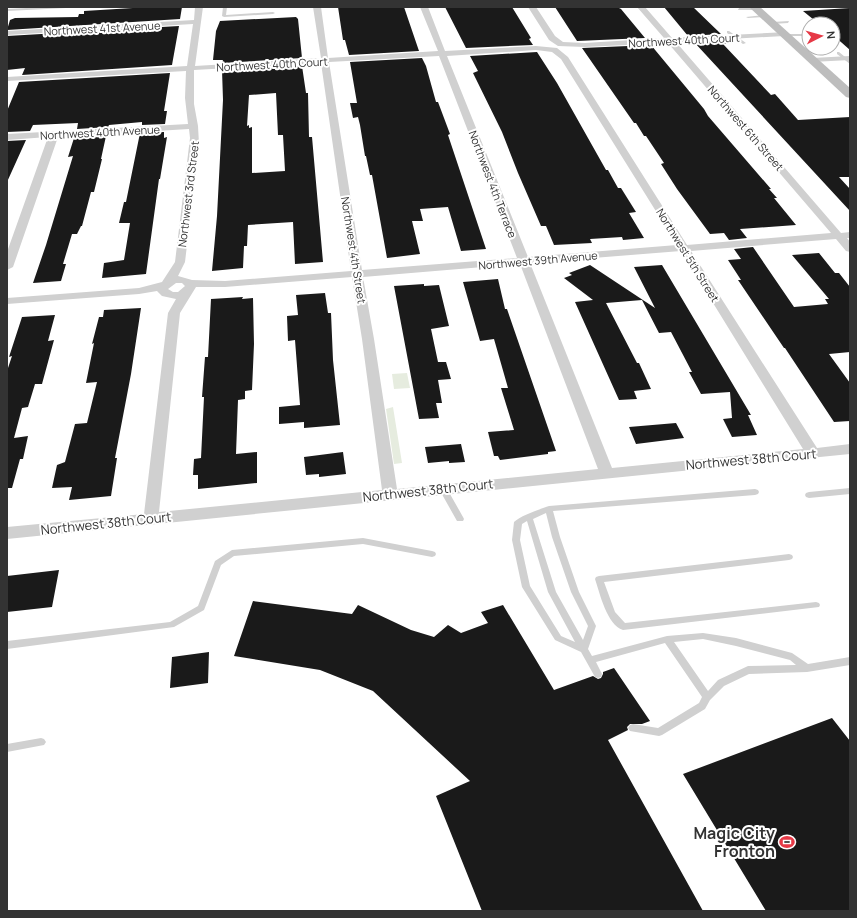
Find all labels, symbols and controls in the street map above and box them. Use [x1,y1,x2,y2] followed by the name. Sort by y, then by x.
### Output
[801,16,841,56] north arrow
[43,17,161,39] street label: Northwest 41st Avenue
[628,30,740,50] street label: Northwest 40th Court
[824,30,839,40] text: N
[216,54,328,74] street label: Northwest 40th Court
[705,82,787,174] street label: Northwest 6th Street
[40,121,161,143] street label: Northwest 40th Avenue
[466,128,521,240] street label: Northwest 4th Terrace
[174,140,202,248] street label: Northwest 3rd Street
[338,196,370,304] street label: Northwest 4th Street
[653,205,723,305] street label: Northwest 5th Street
[478,247,599,273] street label: Northwest 39th Avenue
[685,444,817,474] street label: Northwest 38th Court
[362,474,494,506] street label: Northwest 38th Court
[40,507,172,539] street label: Northwest 38th Court
[693,822,775,862] place label: Magic City Fronton
[778,833,796,851] sports icon: Magic City Fronton

